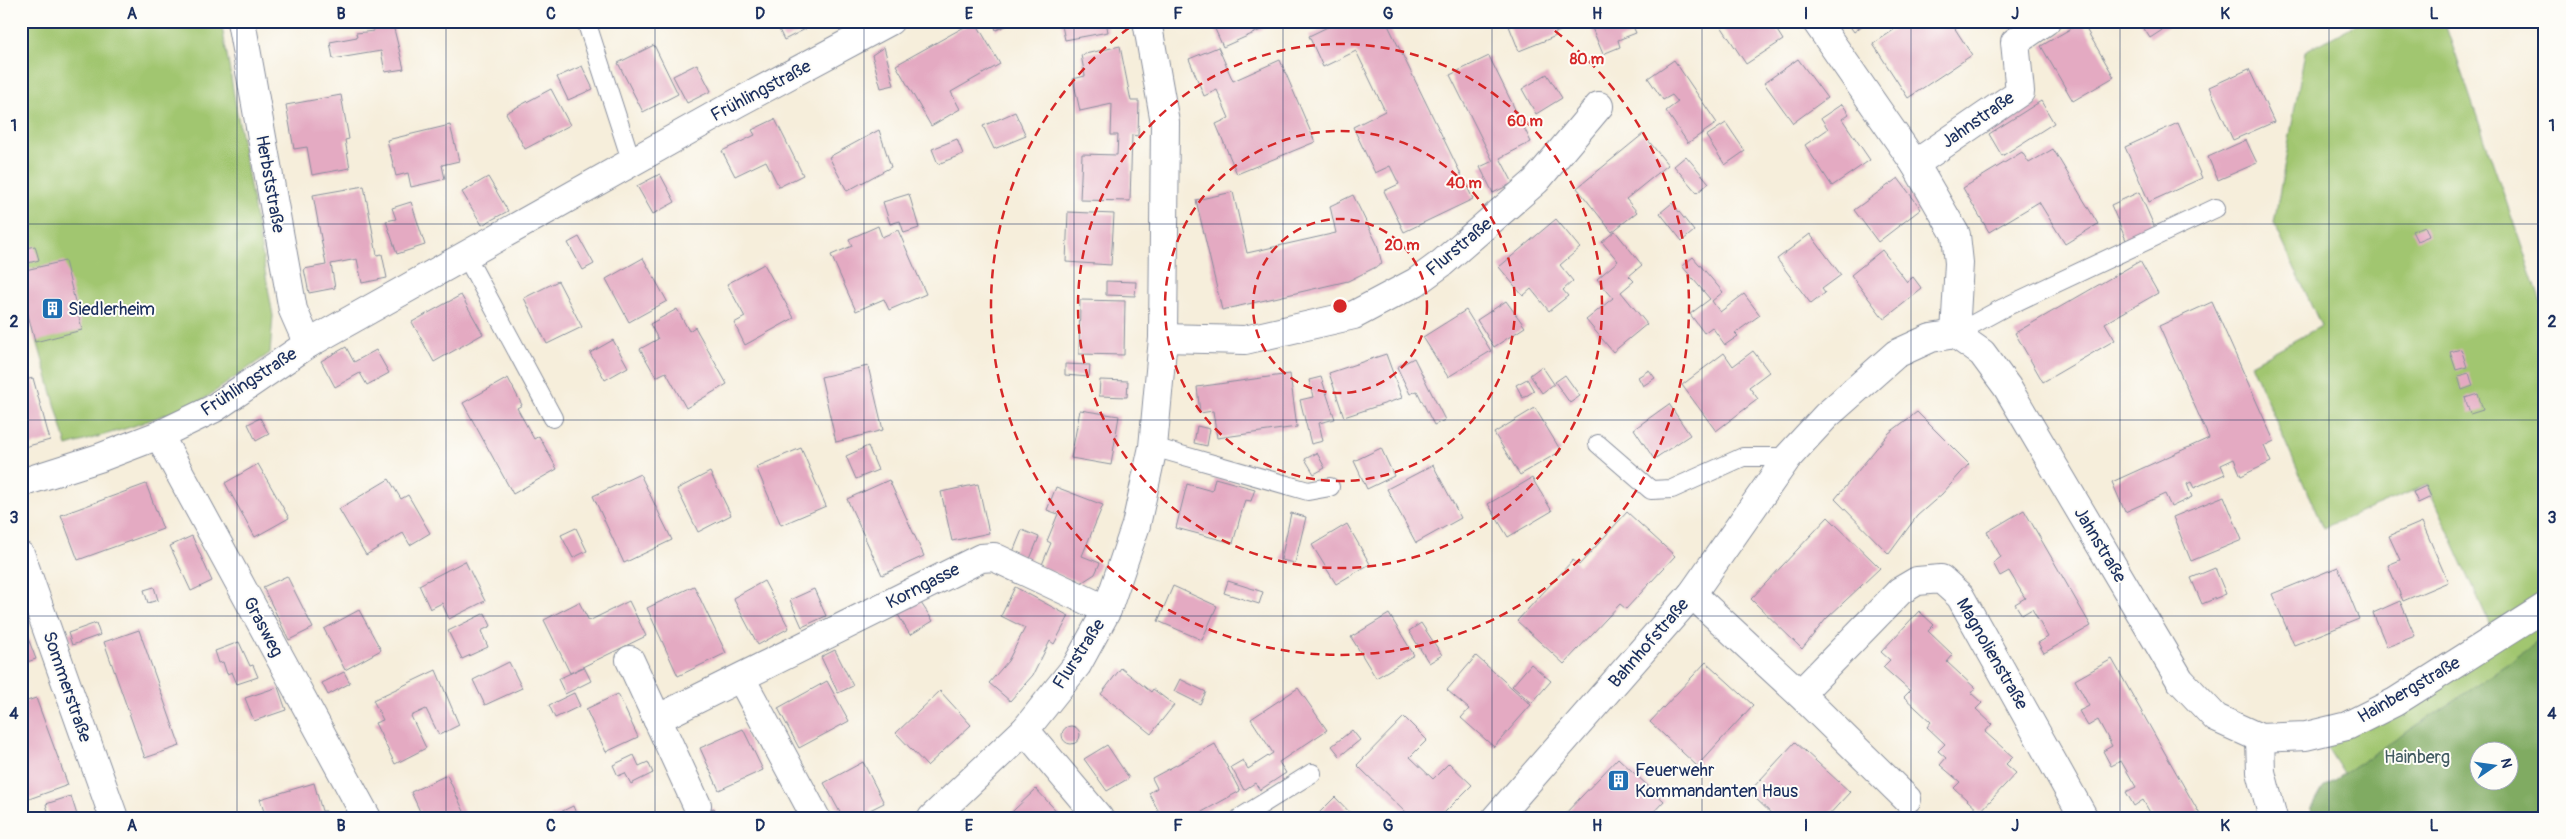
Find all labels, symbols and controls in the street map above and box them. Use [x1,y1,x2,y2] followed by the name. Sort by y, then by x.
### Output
[127,4,138,24] text: A
[336,4,346,24] text: B
[546,4,556,24] text: C
[755,4,765,24] text: D
[965,4,974,24] text: E
[1173,4,1183,24] text: F
[1383,4,1394,24] text: G
[1592,4,1602,24] text: H
[1804,4,1808,24] text: I
[2011,4,2019,24] text: J
[2220,4,2230,24] text: K
[2429,4,2439,24] text: L
[1570,50,1604,69] text: 80 m
[707,55,815,127] street label: Frühlingstraße
[1937,86,2019,154] street label: Jahnstraße
[1507,112,1543,131] text: 60 m
[11,116,17,136] text: 1
[2549,116,2555,136] text: 1
[250,133,290,235] street label: Herbststraße
[1446,174,1482,193] text: 40 m
[1421,213,1497,281] street label: Flurstraße
[1384,236,1420,255] text: 20 m
[40,297,64,321] building icon: Siedlerheim
[1331,297,1349,315] centre of rings
[68,298,155,321] place label: Siedlerheim
[10,312,19,332] text: 2
[2548,312,2557,332] text: 2
[196,342,302,422] street label: Frühlingstraße
[2068,503,2132,587] street label: Jahnstraße
[10,508,19,528] text: 3
[2548,508,2557,528] text: 3
[882,558,964,614] street label: Korngasse
[238,593,288,661] street label: Grasweg
[1604,593,1694,693] street label: Bahnhofstraße
[1951,594,2033,714] street label: Magnolienstraße
[1048,614,1110,694] street label: Flurstraße
[37,629,97,746] street label: Sommerstraße
[2353,651,2465,729] street label: Hainbergstraße
[9,704,19,724] text: 4
[2547,704,2557,724] text: 4
[2468,742,2518,792] north arrow
[2384,746,2450,769] park label: Hainberg
[2497,757,2516,770] text: N
[1635,759,1798,803] place label: Feuerwehr Kommandanten Haus
[1607,768,1631,792] building icon: Feuerwehr Kommandanten Haus
[127,816,138,836] text: A
[336,816,346,836] text: B
[546,816,556,836] text: C
[755,816,765,836] text: D
[965,816,974,836] text: E
[1173,816,1183,836] text: F
[1383,816,1394,836] text: G
[1592,816,1602,836] text: H
[1804,816,1808,836] text: I
[2011,816,2019,836] text: J
[2220,816,2230,836] text: K
[2429,816,2439,836] text: L

